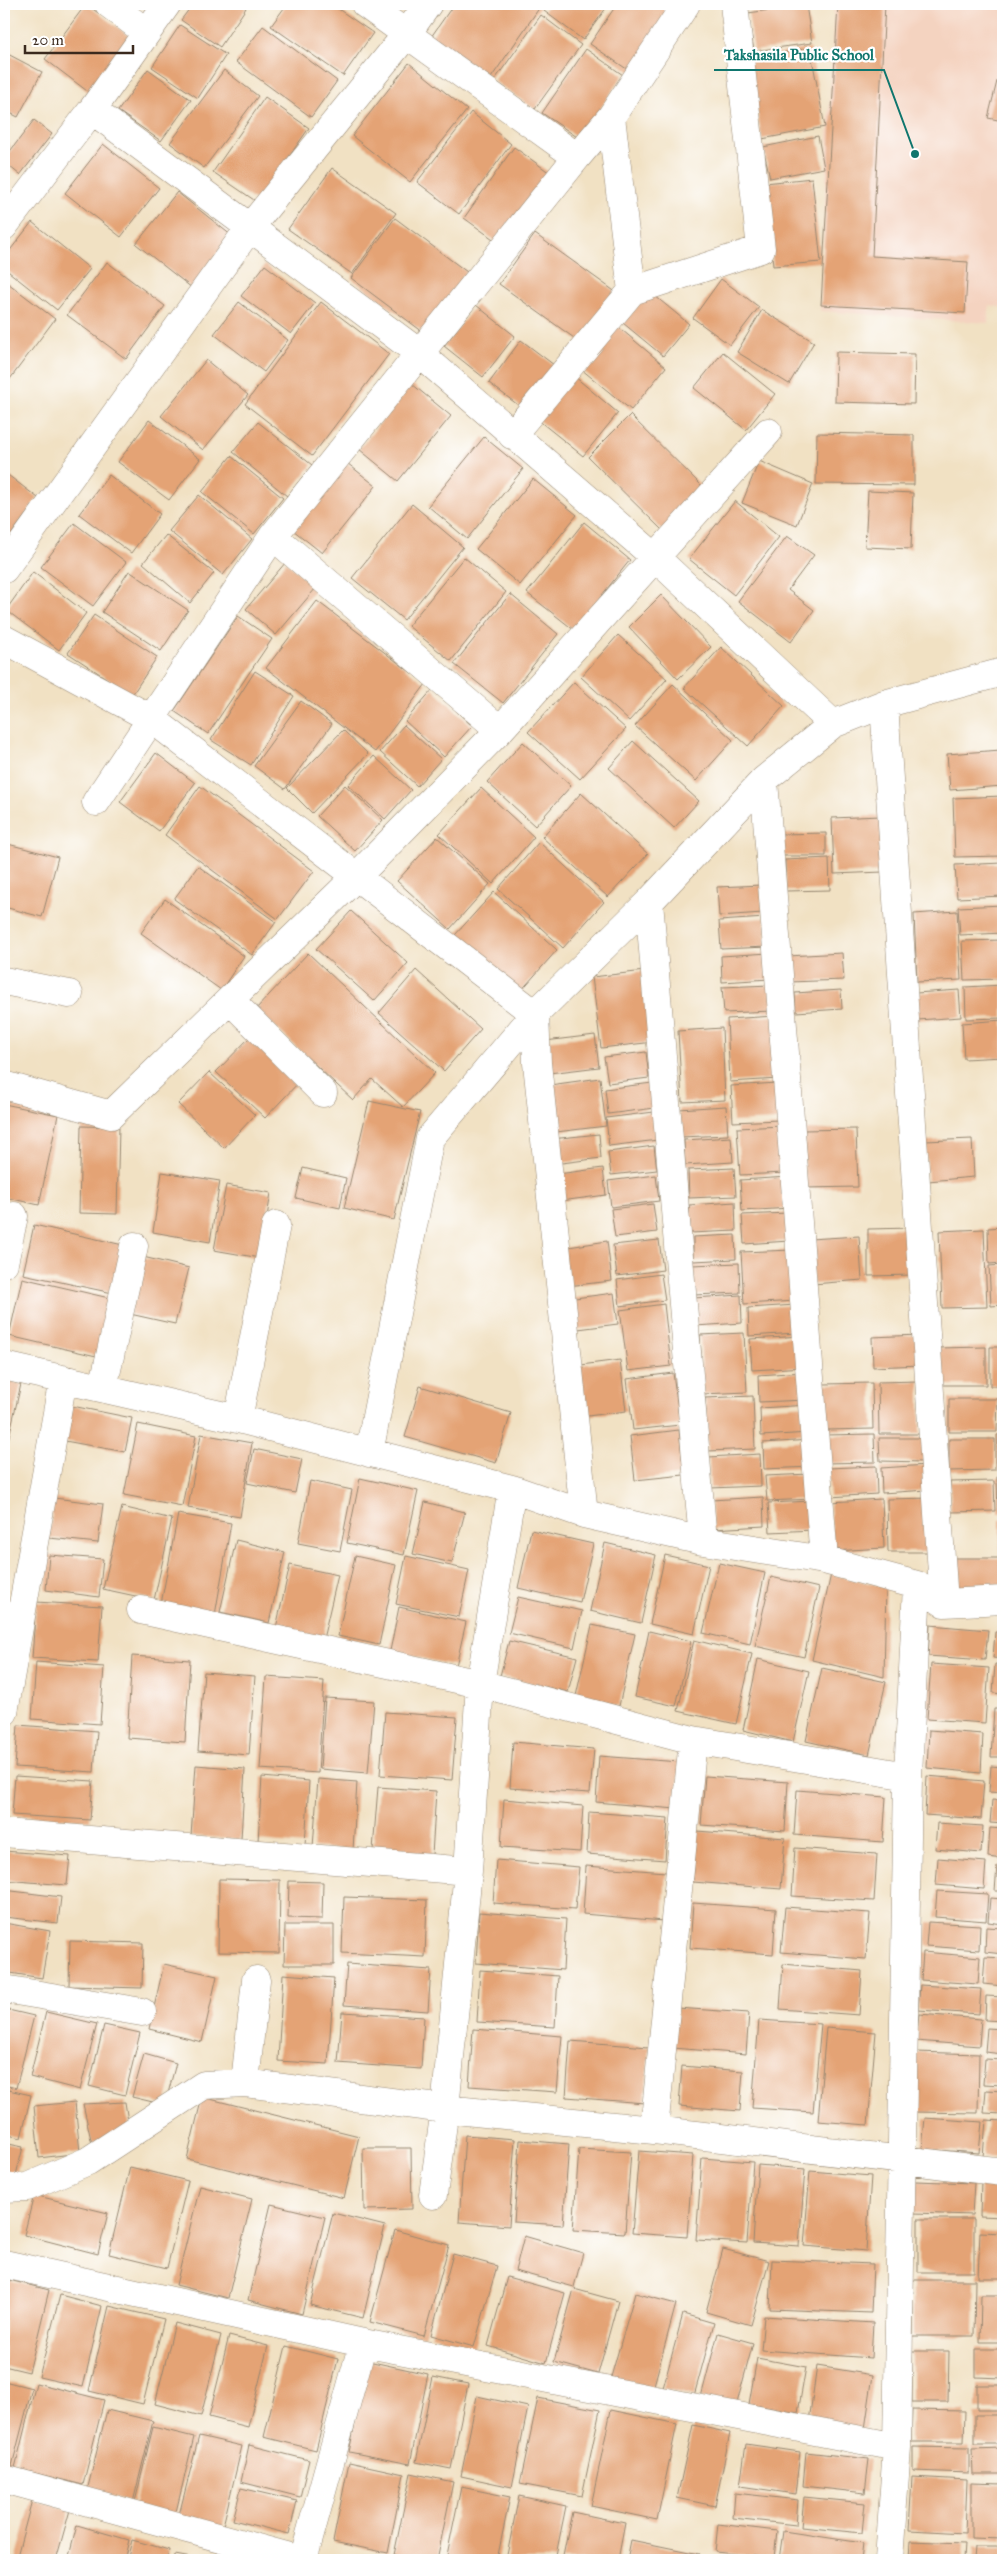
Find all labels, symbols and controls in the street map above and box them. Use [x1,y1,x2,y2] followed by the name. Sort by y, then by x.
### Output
[25,22,132,54] scale bar
[32,31,64,49] text: 20 m
[714,40,884,70] callout: Takshasila Public School
[723,46,875,64] text: Takshasila Public School

